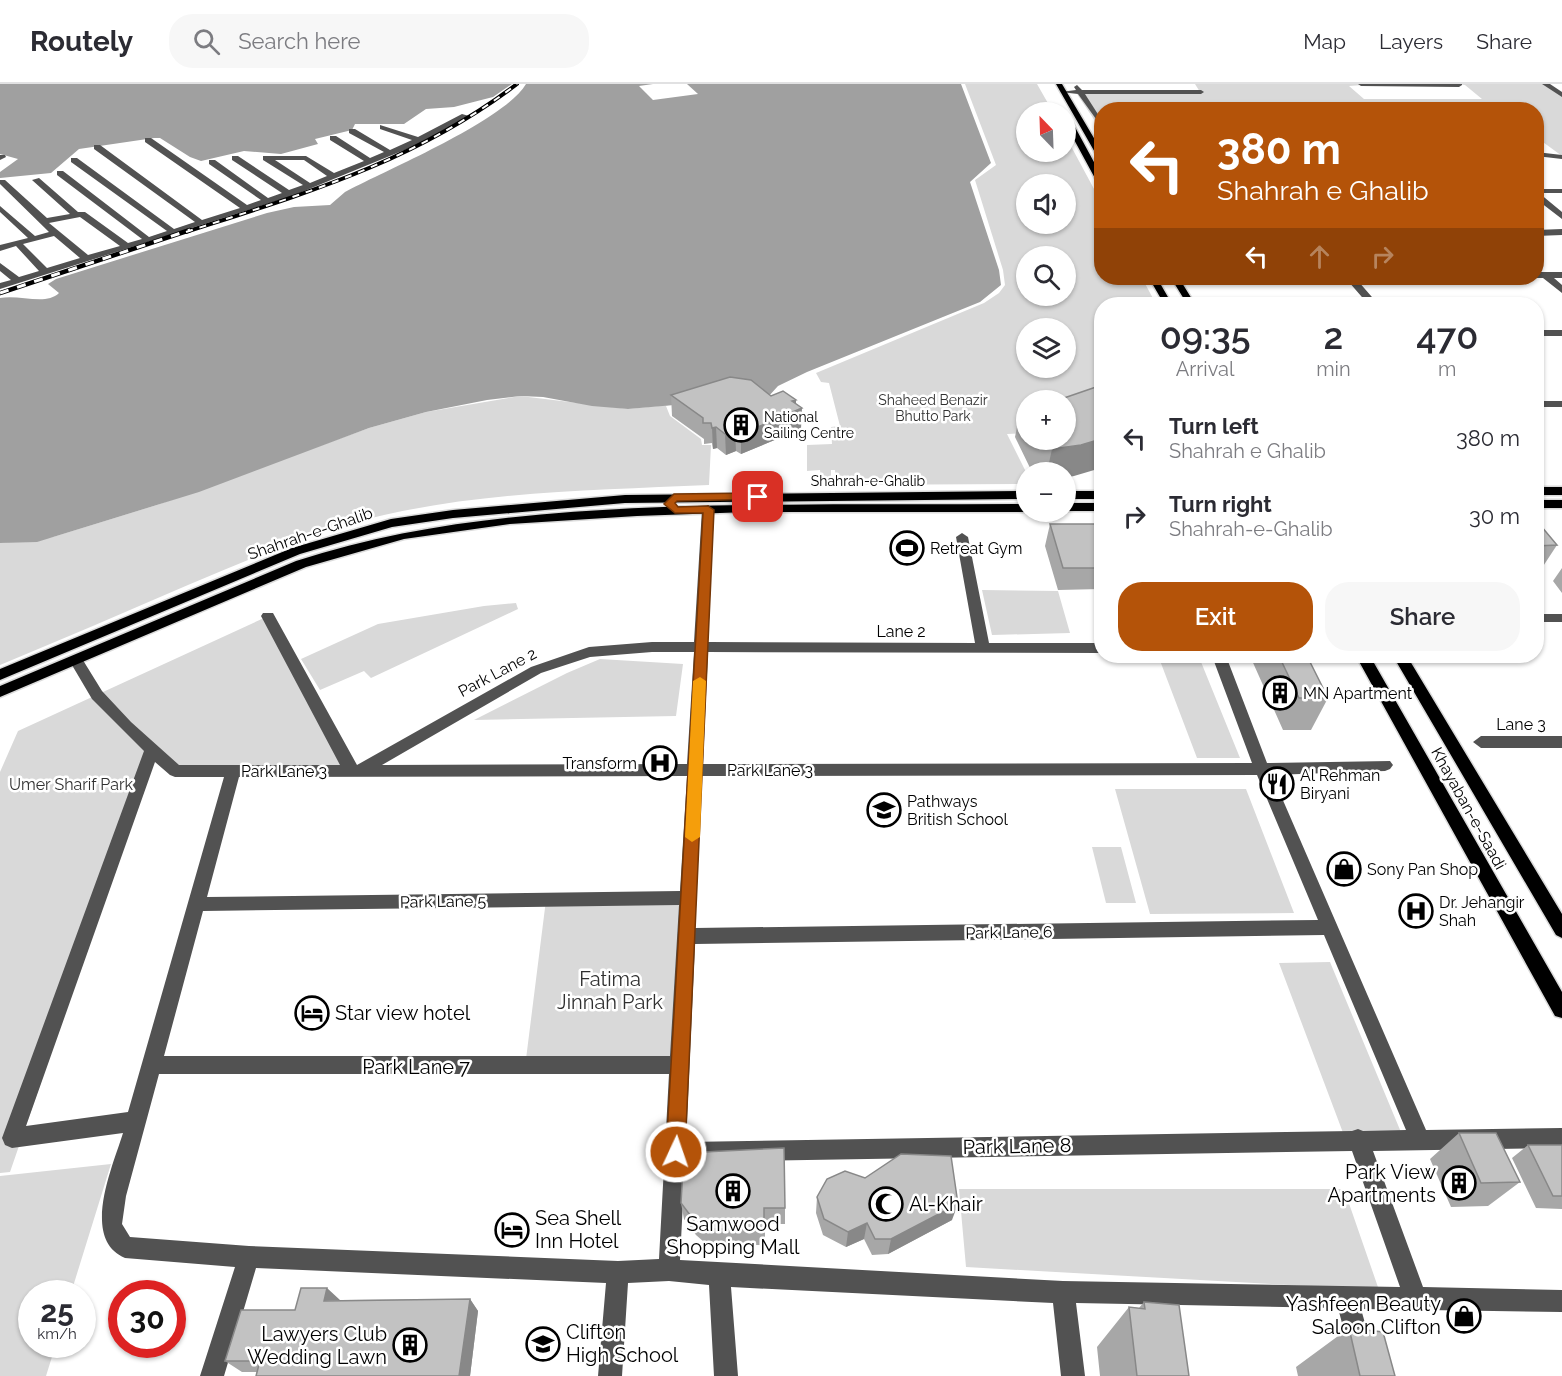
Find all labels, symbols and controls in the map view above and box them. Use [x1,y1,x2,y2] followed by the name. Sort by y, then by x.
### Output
[169,14,589,68] search box
[30,25,133,58] text: Routely
[190,25,223,58] icon: search
[238,28,360,54] text: Search here
[1303,29,1346,54] text: Map
[1379,29,1443,54] text: Layers
[1476,29,1532,54] text: Share
[1016,102,1076,162] north arrow
[1016,102,1076,522] map controls
[1217,125,1341,174] text: 380 m
[1118,126,1196,204] icon: left
[1016,174,1076,234] button: sound
[1217,175,1429,206] text: Shahrah e Ghalib
[1240,240,1273,273] icon: left
[1303,240,1336,273] icon: ahead
[1366,240,1399,273] icon: right
[1016,246,1076,306] button: search
[1160,315,1251,357] text: 09:35
[1324,315,1343,357] text: 2
[1416,315,1478,357] text: 470
[1016,318,1076,378] button: layers
[1176,357,1234,381] text: Arrival
[1316,357,1351,381] text: min
[1438,357,1456,381] text: m
[1016,390,1076,450] button: +
[878,392,988,424] park label: Shaheed Benazir Bhutto Park
[723,407,759,443] building icon: National Sailing Centre
[764,409,854,441] place label: National Sailing Centre
[1169,413,1259,439] text: Turn left
[1118,422,1151,455] icon: left
[1456,425,1520,451] text: 380 m
[1169,439,1326,463] text: Shahrah e Ghalib
[1016,462,1076,522] button: −
[732,471,783,522] pin
[811,473,926,489] street label: Shahrah-e-Ghalib
[741,480,774,513] icon: arrive
[1169,491,1272,517] text: Turn right
[1118,500,1151,533] icon: right
[245,503,375,564] street label: Shahrah-e-Ghalib
[1469,503,1520,529] text: 30 m
[1169,517,1333,541] text: Shahrah-e-Ghalib
[889,530,925,566] sports icon: Retreat Gym
[930,539,1022,558] place label: Retreat Gym
[1118,582,1313,651] button: Exit
[1325,582,1520,651] button: Share
[876,622,926,641] street label: Lane 2
[455,644,540,701] street label: Park Lane 2
[1262,675,1298,711] building icon: MN Apartment
[1303,684,1413,703] place label: MN Apartment
[1496,715,1546,734] street label: Lane 3
[1427,744,1510,873] street label: Khayaban-e-Saadi
[642,745,678,781] hospital icon: Transform
[562,754,637,773] place label: Transform
[727,761,813,780] street label: Park Lane 3
[241,762,327,781] street label: Park Lane 3
[1259,766,1295,802] restaurant icon: Al Rehman Biryani
[1300,766,1380,803] place label: Al Rehman Biryani
[9,775,133,794] park label: Umer Sharif Park
[866,792,902,828] school or university icon: Pathways British School
[907,792,1009,829] place label: Pathways British School
[1326,851,1362,887] shop icon: Sony Pan Shop
[1367,860,1478,879] place label: Sony Pan Shop
[400,891,487,912] street label: Park Lane 5
[1398,893,1434,929] hospital icon: Dr. Jehangir Shah
[1439,893,1525,930] place label: Dr. Jehangir Shah
[965,922,1053,943] street label: Park Lane 6
[557,967,663,1014] park label: Fatima Jinnah Park
[294,995,330,1031] hotel icon: Star view hotel
[335,1001,471,1025] place label: Star view hotel
[362,1055,470,1079] street label: Park Lane 7
[644,1120,708,1184] position arrow
[962,1133,1072,1159] street label: Park Lane 8
[1327,1160,1436,1207] place label: Park View Apartments
[1441,1165,1477,1201] building icon: Park View Apartments
[715,1173,751,1209] building icon: Samwood Shopping Mall
[868,1186,904,1222] mosque icon: Al-Khair
[909,1192,983,1216] place label: Al-Khair
[535,1206,622,1253] place label: Sea Shell Inn Hotel
[494,1212,530,1248] hotel icon: Sea Shell Inn Hotel
[666,1212,800,1259] place label: Samwood Shopping Mall
[108,1280,186,1358] speed limit sign: 30
[1286,1292,1441,1339] place label: Yashfeen Beauty Saloon Clifton
[40,1294,74,1329] text: 25
[1446,1298,1482,1334] shop icon: Yashfeen Beauty Saloon Clifton
[566,1320,679,1367] place label: Clifton High School
[247,1322,387,1369] place label: Lawyers Club Wedding Lawn
[37,1325,77,1343] text: km/h
[525,1326,561,1362] school or university icon: Clifton High School
[392,1327,428,1363] building icon: Lawyers Club Wedding Lawn

